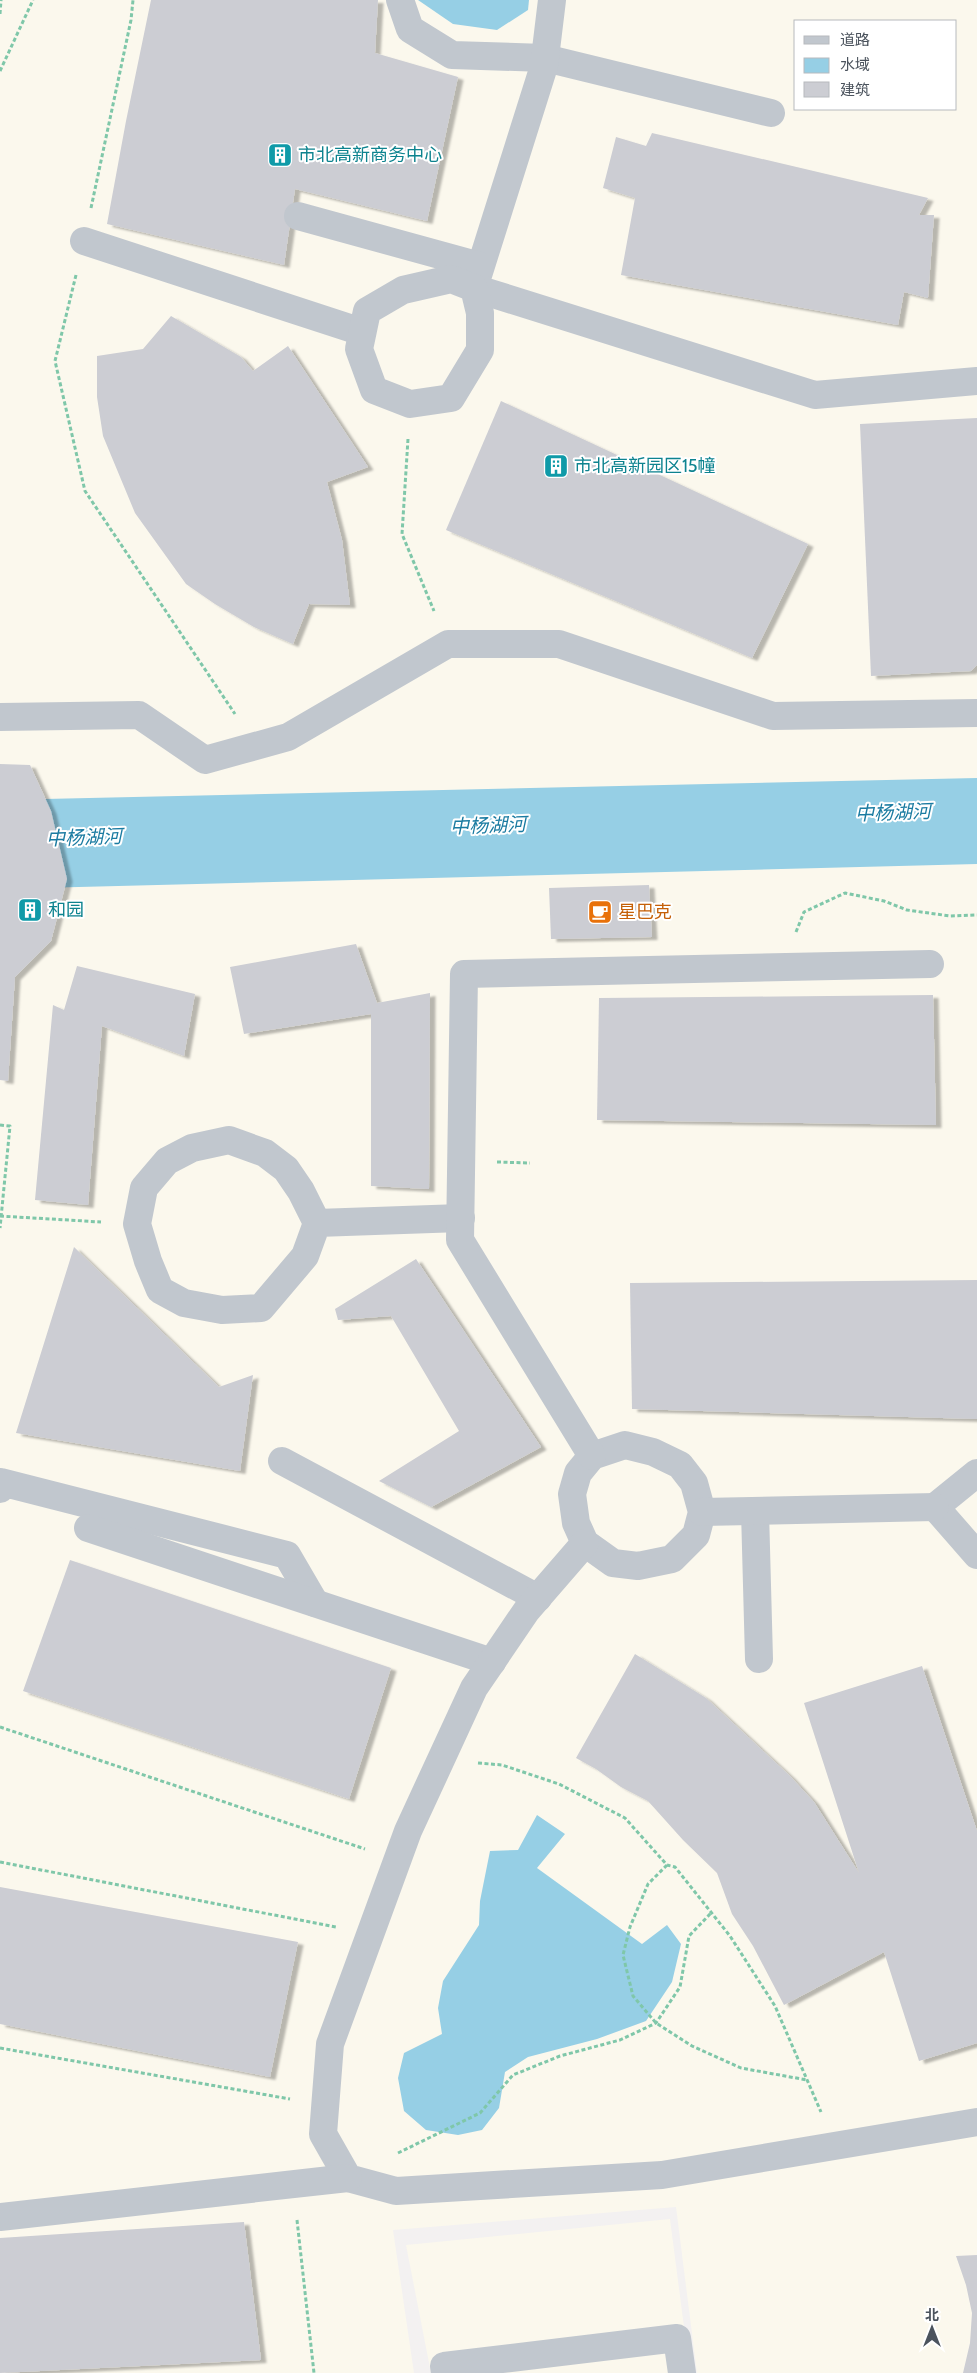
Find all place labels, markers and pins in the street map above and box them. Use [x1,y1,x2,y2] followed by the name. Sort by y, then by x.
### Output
[267,142,293,168] building icon: 市北高新商务中心
[298,144,442,166] place label: 市北高新商务中心
[543,453,569,479] building icon: 市北高新园区15幢
[574,455,716,477] place label: 市北高新园区15幢
[17,897,43,923] building icon: 和园
[48,899,84,921] place label: 和园
[587,899,613,925] cafe icon: 星巴克
[618,901,672,923] place label: 星巴克

